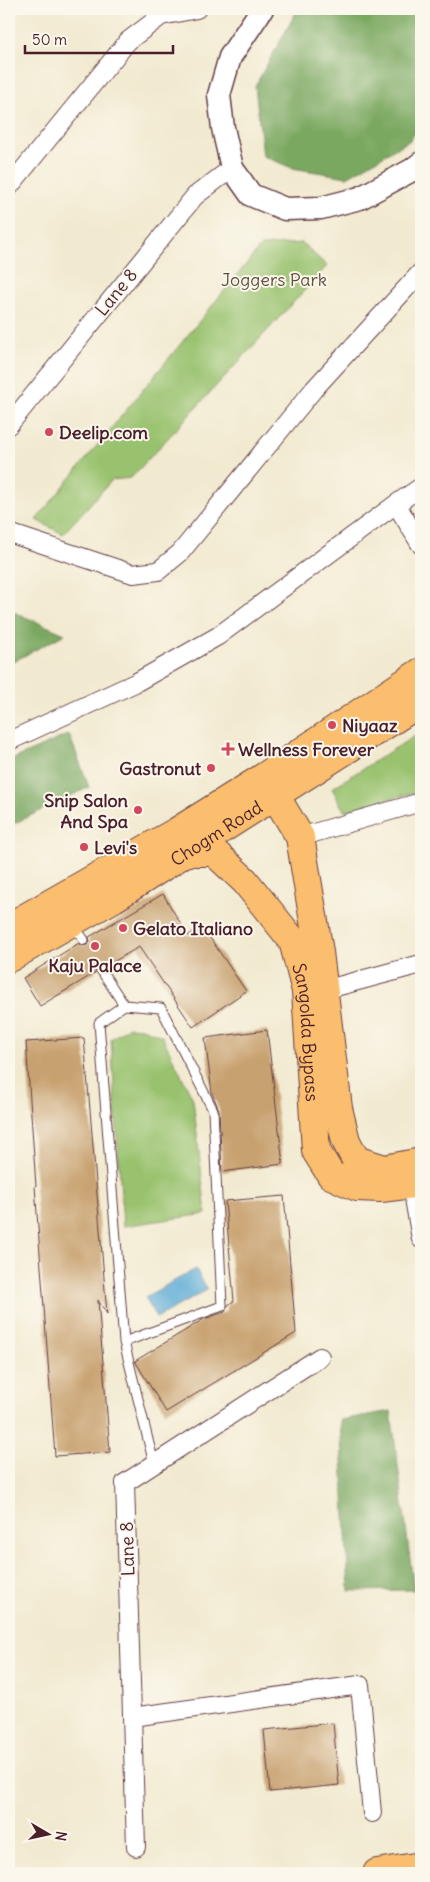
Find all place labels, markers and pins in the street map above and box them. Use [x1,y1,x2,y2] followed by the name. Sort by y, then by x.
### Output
[59,421,148,444] place label: Deelip.com
[43,426,55,438] marker: Deelip.com
[342,714,398,737] place label: Niyaaz
[326,719,338,731] marker: Niyaaz
[238,738,375,761] place label: Wellness Forever
[222,743,234,755] marker: Wellness Forever
[119,757,202,780] place label: Gastronut
[205,762,217,774] marker: Gastronut
[44,789,129,833] place label: Snip Salon And Spa
[132,804,144,816] marker: Snip Salon And Spa
[94,836,137,859] place label: Levi's
[78,841,90,853] marker: Levi's
[133,917,253,940] place label: Gelato Italiano
[117,922,129,934] marker: Gelato Italiano
[89,940,101,952] marker: Kaju Palace
[48,954,142,977] place label: Kaju Palace

